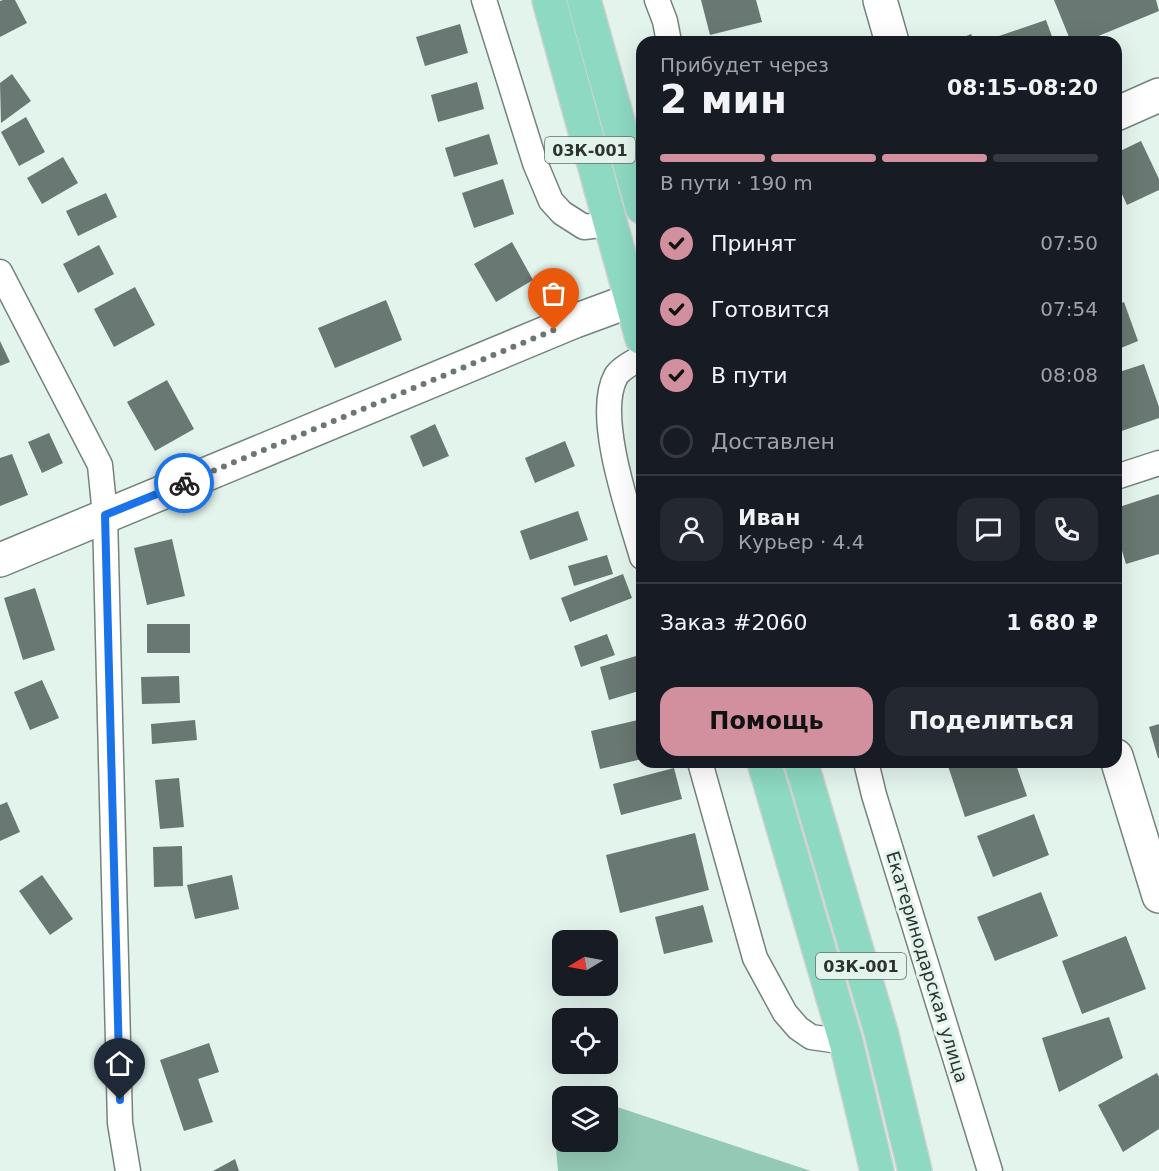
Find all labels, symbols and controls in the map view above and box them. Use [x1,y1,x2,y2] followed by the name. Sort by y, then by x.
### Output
[660,53,829,77] text: Прибудет через
[947,75,1098,100] text: 08:15–08:20
[660,77,787,122] text: 2 мин
[545,137,635,163] road number: 03К-001
[660,171,813,195] text: В пути · 190 m
[660,227,693,260] icon: check
[711,231,796,256] text: Принят
[1040,231,1098,255] text: 07:50
[528,268,579,330] pin
[537,277,570,310] icon: bag
[660,293,693,326] icon: check
[711,297,830,322] text: Готовится
[1040,297,1098,321] text: 07:54
[660,359,693,392] icon: check
[711,363,788,388] text: В пути
[1040,363,1098,387] text: 08:08
[711,429,835,454] text: Доставлен
[154,453,214,513] courier
[168,467,201,500] icon: bike
[660,498,723,561] button: person
[957,498,1020,561] button: chat
[1035,498,1098,561] button: phone
[738,505,800,530] text: Иван
[738,530,864,554] text: Курьер · 4.4
[660,610,807,635] text: Заказ #2060
[1006,610,1098,635] text: 1 680 ₽
[660,687,873,756] button: Помощь
[885,687,1098,756] button: Поделиться
[882,848,973,1085] street label: Екатеринодарская улица
[552,930,618,996] north arrow
[552,930,618,1152] map controls
[816,953,906,979] road number: 03К-001
[552,1008,618,1074] button: locate
[94,1038,145,1100] pin
[103,1047,136,1080] icon: home
[552,1086,618,1152] button: layers

